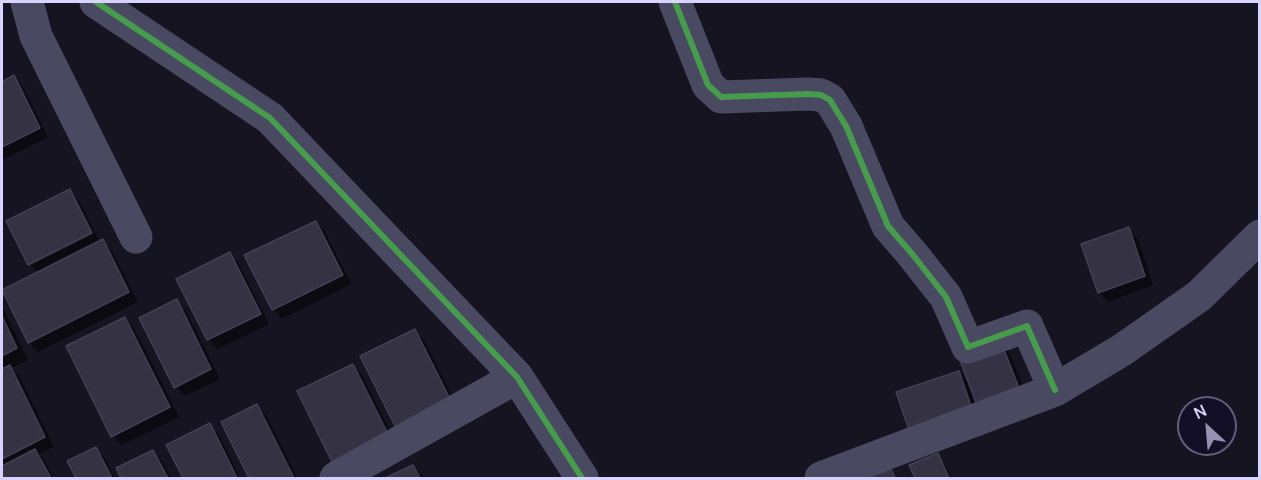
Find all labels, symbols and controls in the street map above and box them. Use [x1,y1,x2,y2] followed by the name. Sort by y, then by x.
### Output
[1177,396,1237,456] north arrow
[1190,399,1210,424] text: N

